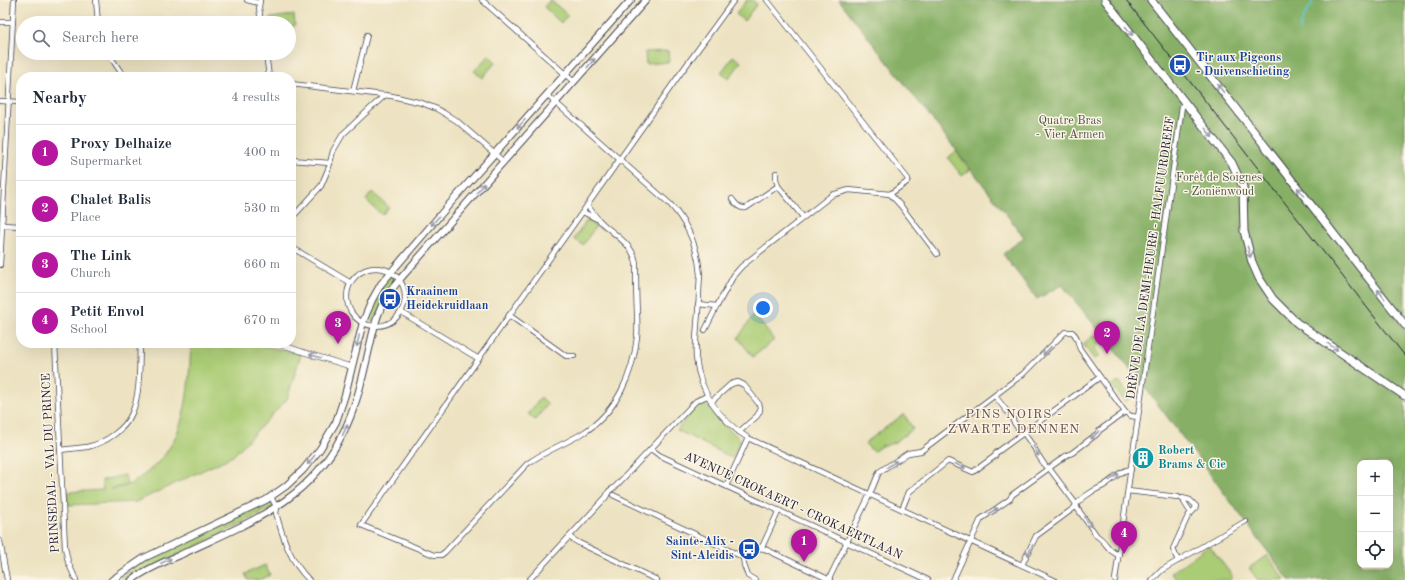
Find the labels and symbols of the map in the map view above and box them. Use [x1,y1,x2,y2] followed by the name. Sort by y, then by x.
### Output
[1124,25,1133,36] one-way arrow
[1167,52,1193,78] bus stop icon: Tir aux Pigeons - Duivenschieting
[1196,52,1290,78] place label: Tir aux Pigeons - Duivenschieting
[586,58,595,68] one-way arrow
[1217,84,1225,95] one-way arrow
[1035,115,1105,141] park label: Quatre Bras - Vier Armen
[1122,115,1177,400] street label: DRÈVE DE LA DEMI-HEURE - HALFUURDREEF
[516,119,525,129] one-way arrow
[1204,128,1213,139] one-way arrow
[1176,172,1262,198] park label: Forêt de Soignes - Zoniënwoud
[476,182,485,193] one-way arrow
[1297,186,1305,197] one-way arrow
[430,216,439,227] one-way arrow
[1246,245,1253,258] one-way arrow
[377,286,403,312] bus stop icon: Kraainem Heidekruidlaan
[406,286,489,312] place label: Kraainem Heidekruidlaan
[1377,289,1385,300] one-way arrow
[753,298,773,318] your location
[325,311,351,344] pin: 3
[1094,321,1120,354] pin: 2
[354,334,362,347] one-way arrow
[1327,343,1338,351] one-way arrow
[1042,346,1052,356] one-way arrow
[309,352,322,359] one-way arrow
[40,373,62,553] street label: PRINSEDAL - VAL DU PRINCE
[948,408,1080,436] district label: PINS NOIRS - ZWARTE DENNEN
[342,424,349,436] one-way arrow
[1090,431,1100,440] one-way arrow
[1033,445,1040,457] one-way arrow
[1130,445,1156,471] building icon: Robert Brams & Cie
[1158,445,1226,471] place label: Robert Brams & Cie
[682,450,904,562] street label: AVENUE CROKAERT - CROKAERTLAAN
[307,455,316,466] one-way arrow
[886,459,897,468] one-way arrow
[953,463,965,470] one-way arrow
[1109,473,1120,481] one-way arrow
[987,507,998,515] one-way arrow
[1083,517,1092,528] one-way arrow
[1111,521,1137,554] pin: 4
[791,529,817,562] pin: 1
[665,536,734,562] place label: Sainte-Alix - Sint-Aleidis
[736,536,762,562] bus stop icon: Sainte-Alix - Sint-Aleidis
[1026,544,1033,556] one-way arrow
[160,557,172,564] one-way arrow

